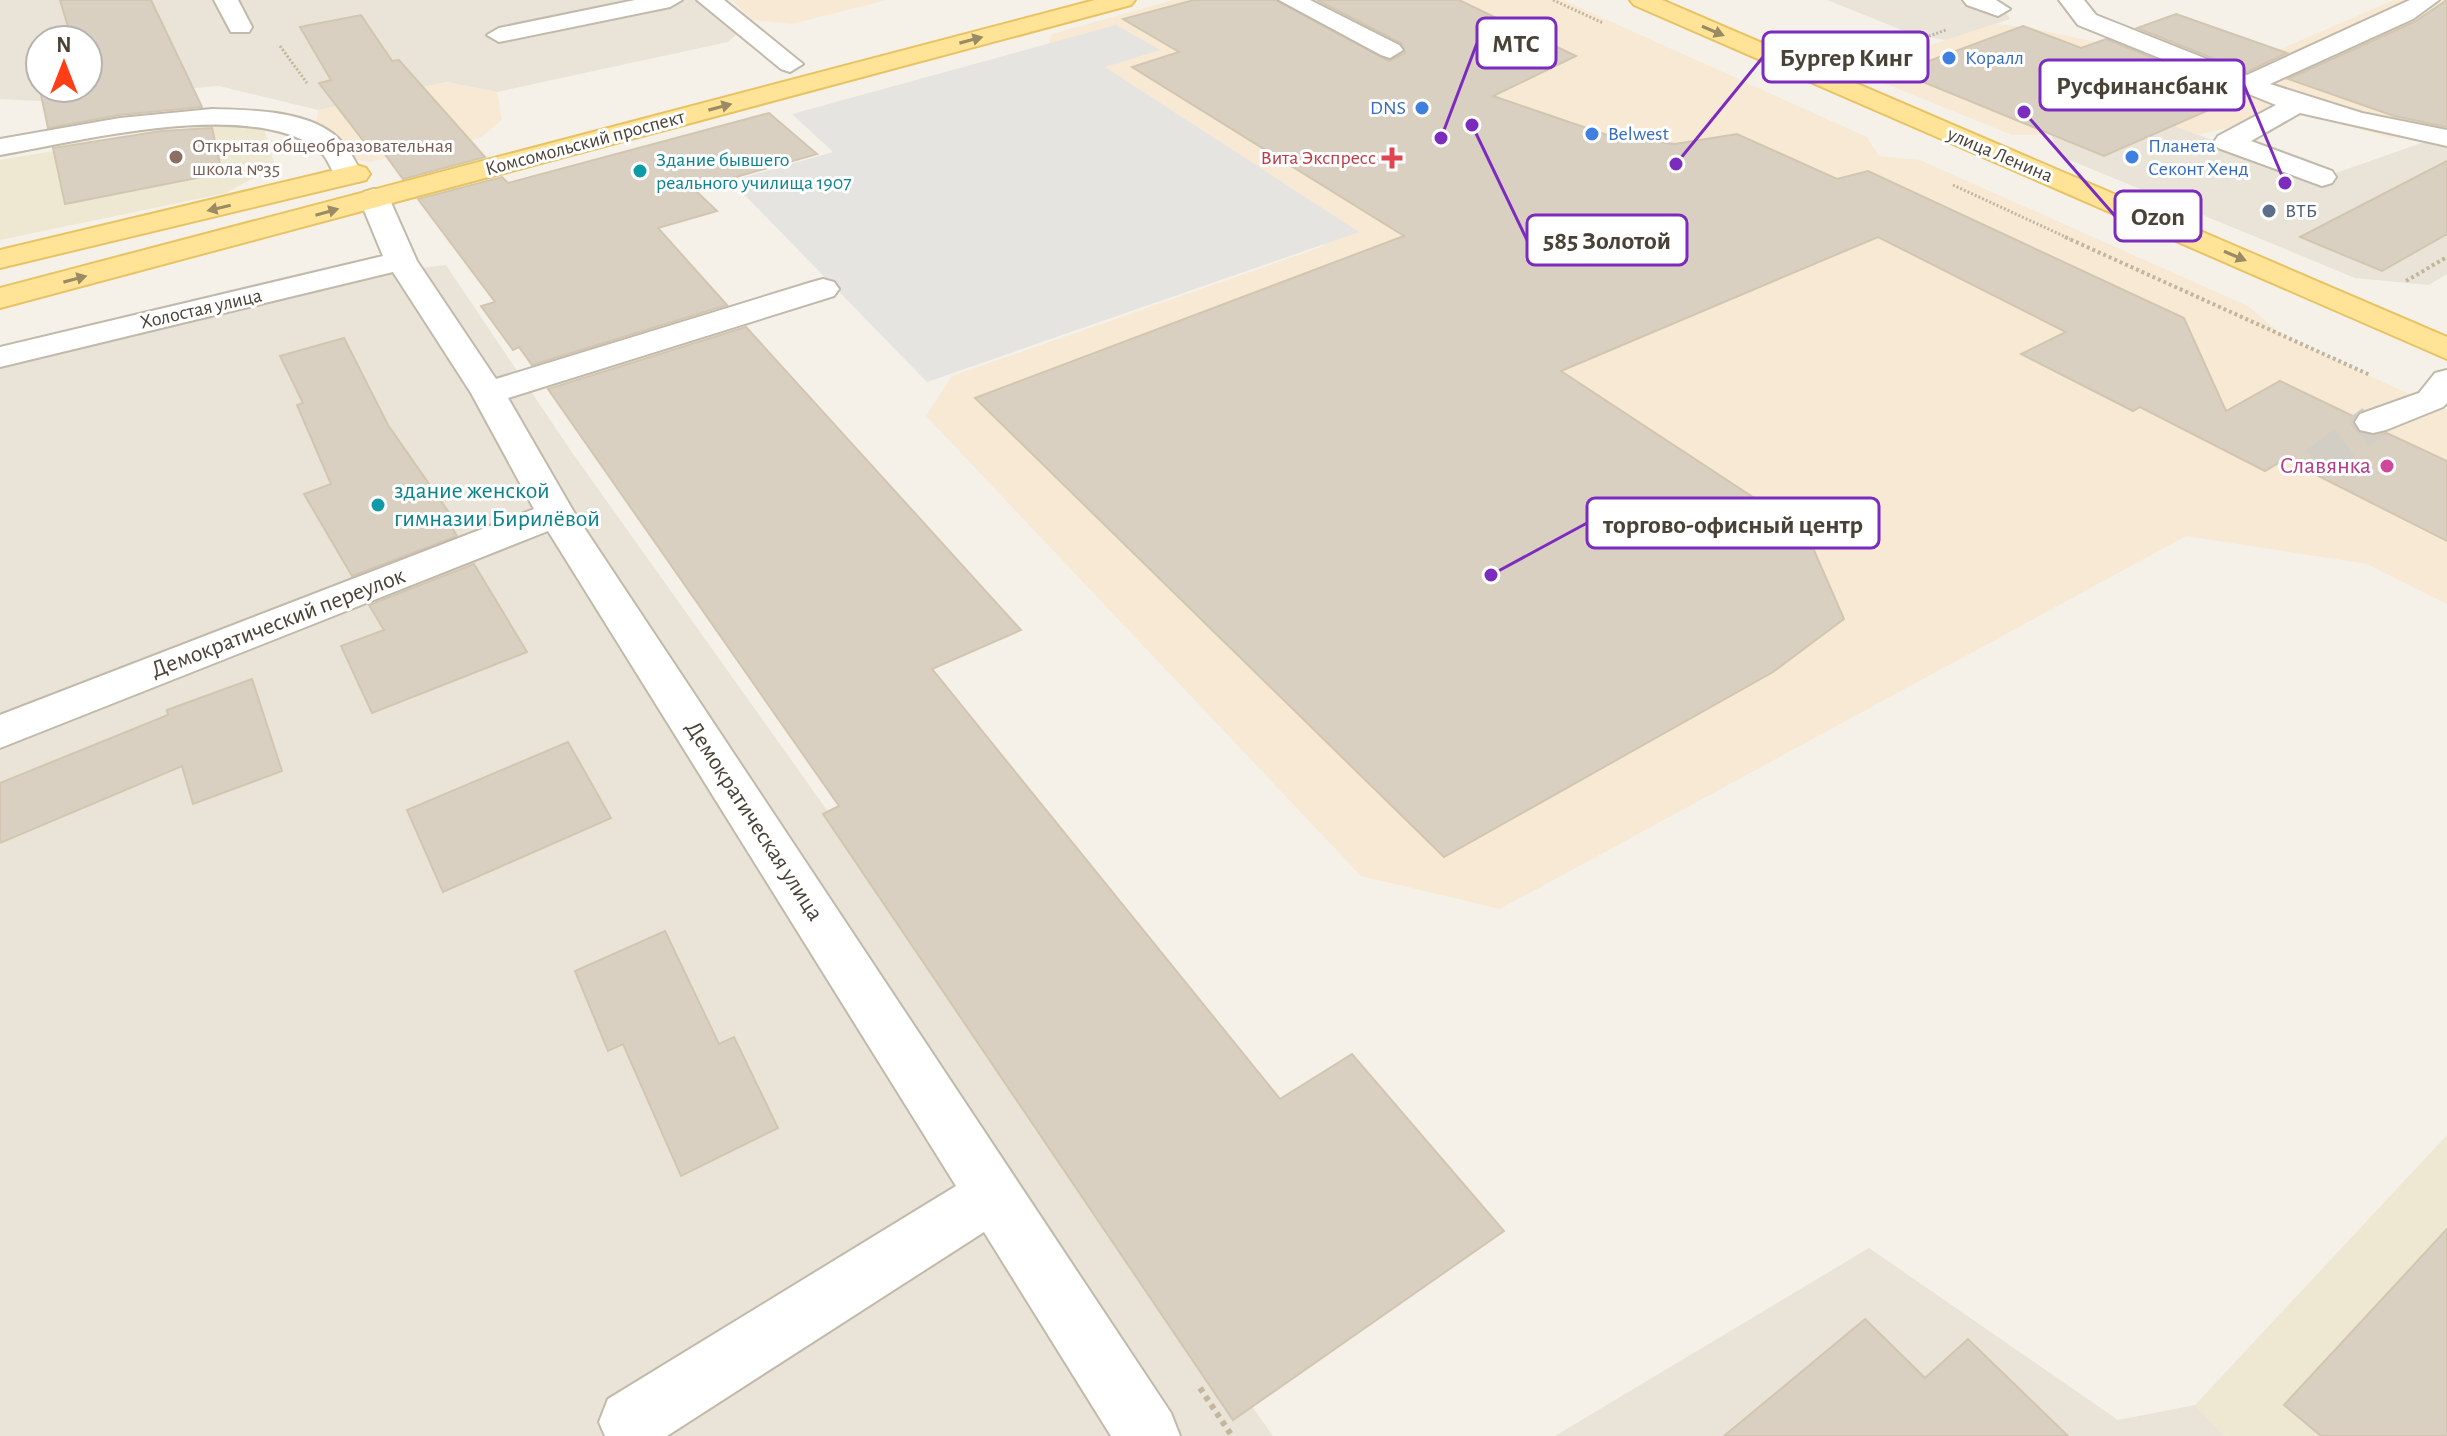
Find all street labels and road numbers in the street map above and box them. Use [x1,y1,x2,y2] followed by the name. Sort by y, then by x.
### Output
[483,107,688,179] street label: Комсомольский проспект
[1943,123,2056,186] street label: улица Ленина
[138,285,264,333] street label: Холостая улица
[148,563,408,683] street label: Демократический переулок
[680,717,828,925] street label: Демократическая улица

